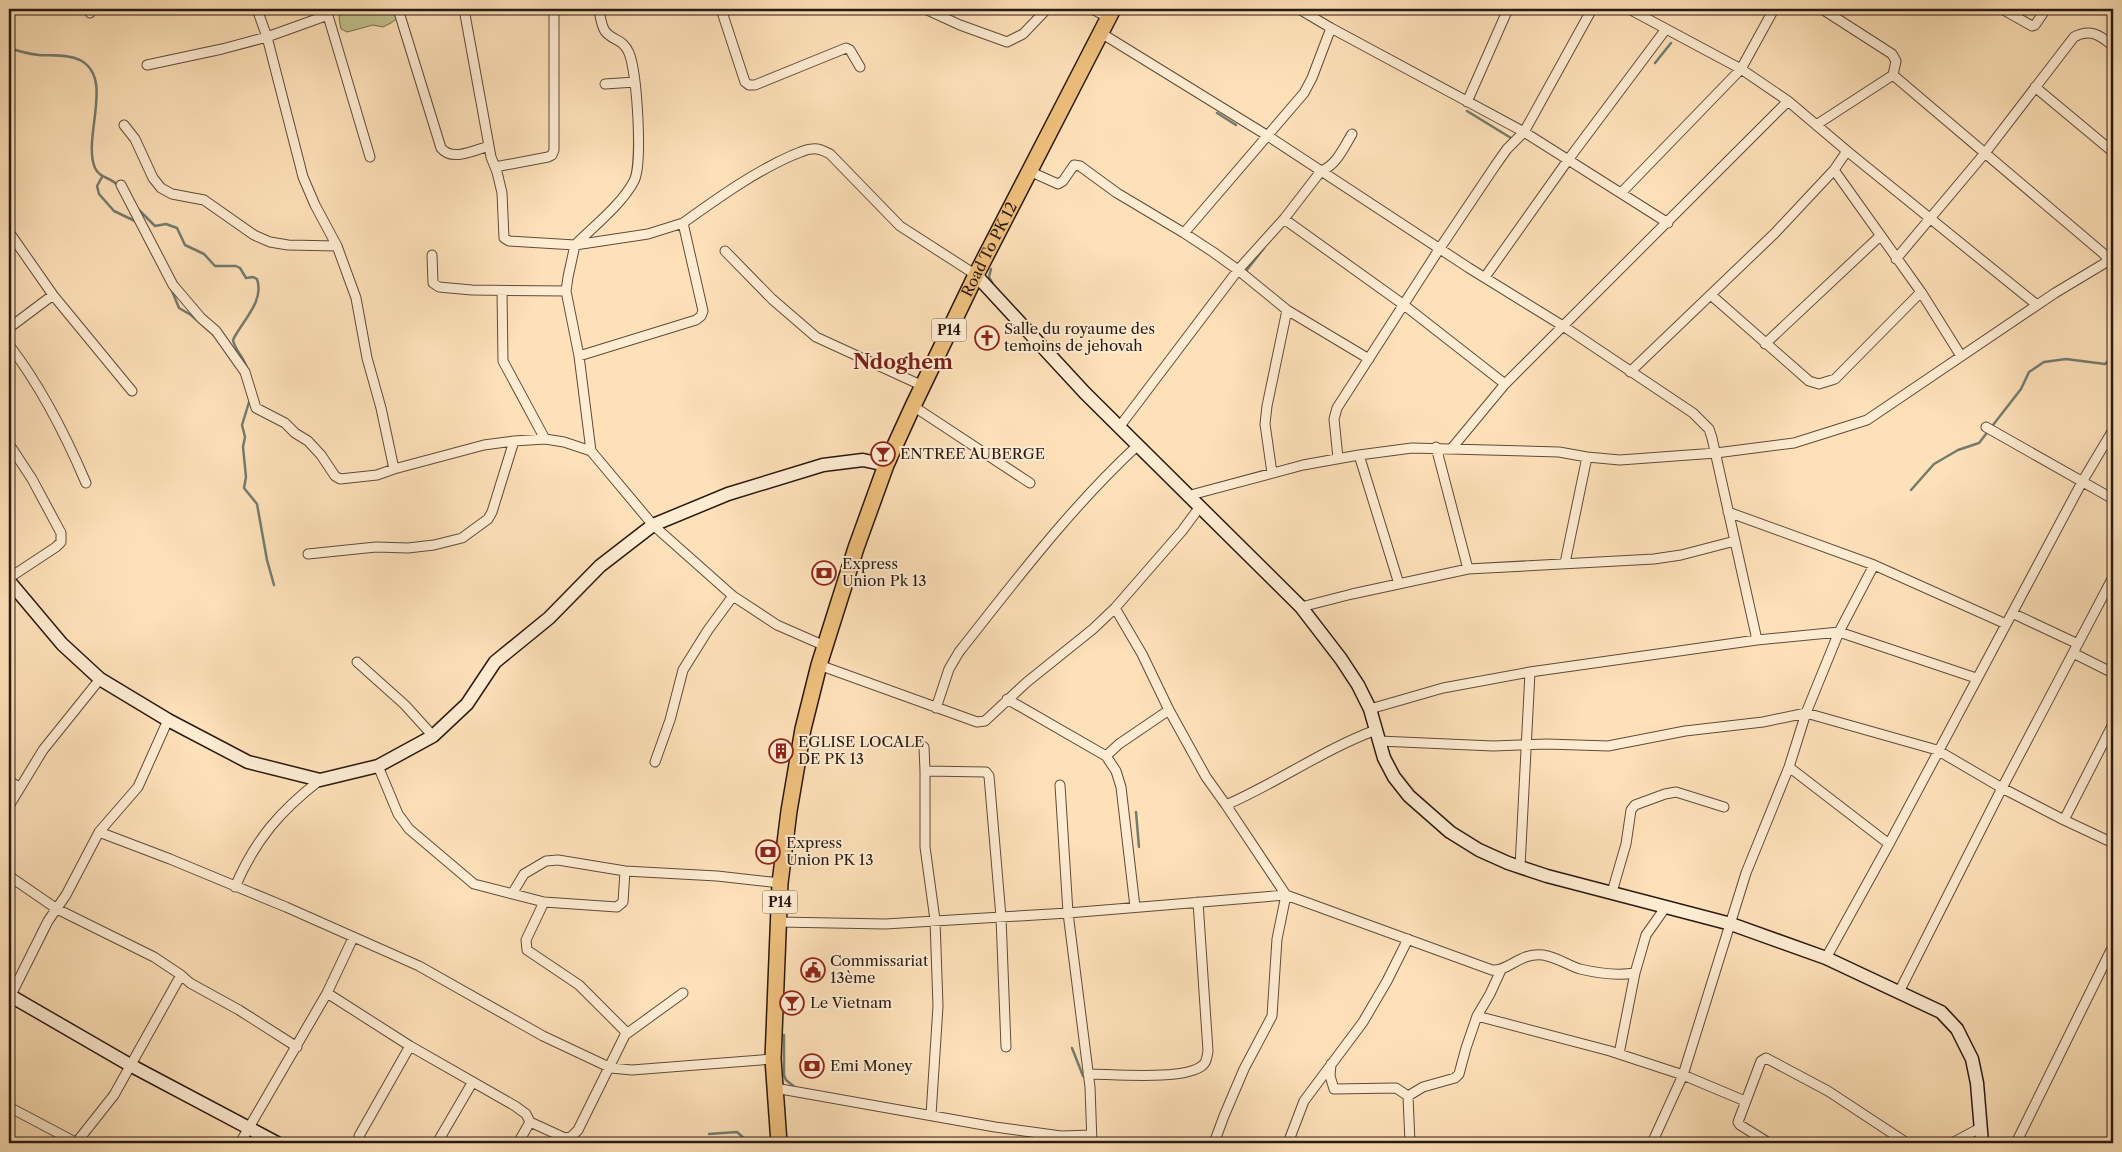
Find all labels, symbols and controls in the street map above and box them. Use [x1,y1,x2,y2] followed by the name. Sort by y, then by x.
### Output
[957,199,1021,300] street label: Road To PK 12
[932,318,966,342] road number: P14
[1004,319,1155,355] place label: Salle du royaume des temoins de jehovah
[974,325,1000,351] church icon: Salle du royaume des temoins de jehovah
[853,350,953,374] district label: Ndoghem
[870,441,896,467] bar icon: ENTREE AUBERGE
[900,444,1045,463] place label: ENTREE AUBERGE
[842,554,927,590] place label: Express Union Pk 13
[811,560,837,586] bank icon: Express Union Pk 13
[798,732,924,768] place label: EGLISE LOCALE DE PK 13
[768,738,794,764] building icon: EGLISE LOCALE DE PK 13
[786,833,873,869] place label: Express Union PK 13
[755,839,781,865] bank icon: Express Union PK 13
[762,890,798,914] road number: P14
[830,951,929,987] place label: Commissariat 13ème
[800,957,826,983] public building icon: Commissariat 13ème
[779,990,805,1016] bar icon: Le Vietnam
[810,993,892,1012] place label: Le Vietnam
[799,1053,825,1079] bank icon: Emi Money
[830,1056,913,1075] place label: Emi Money

